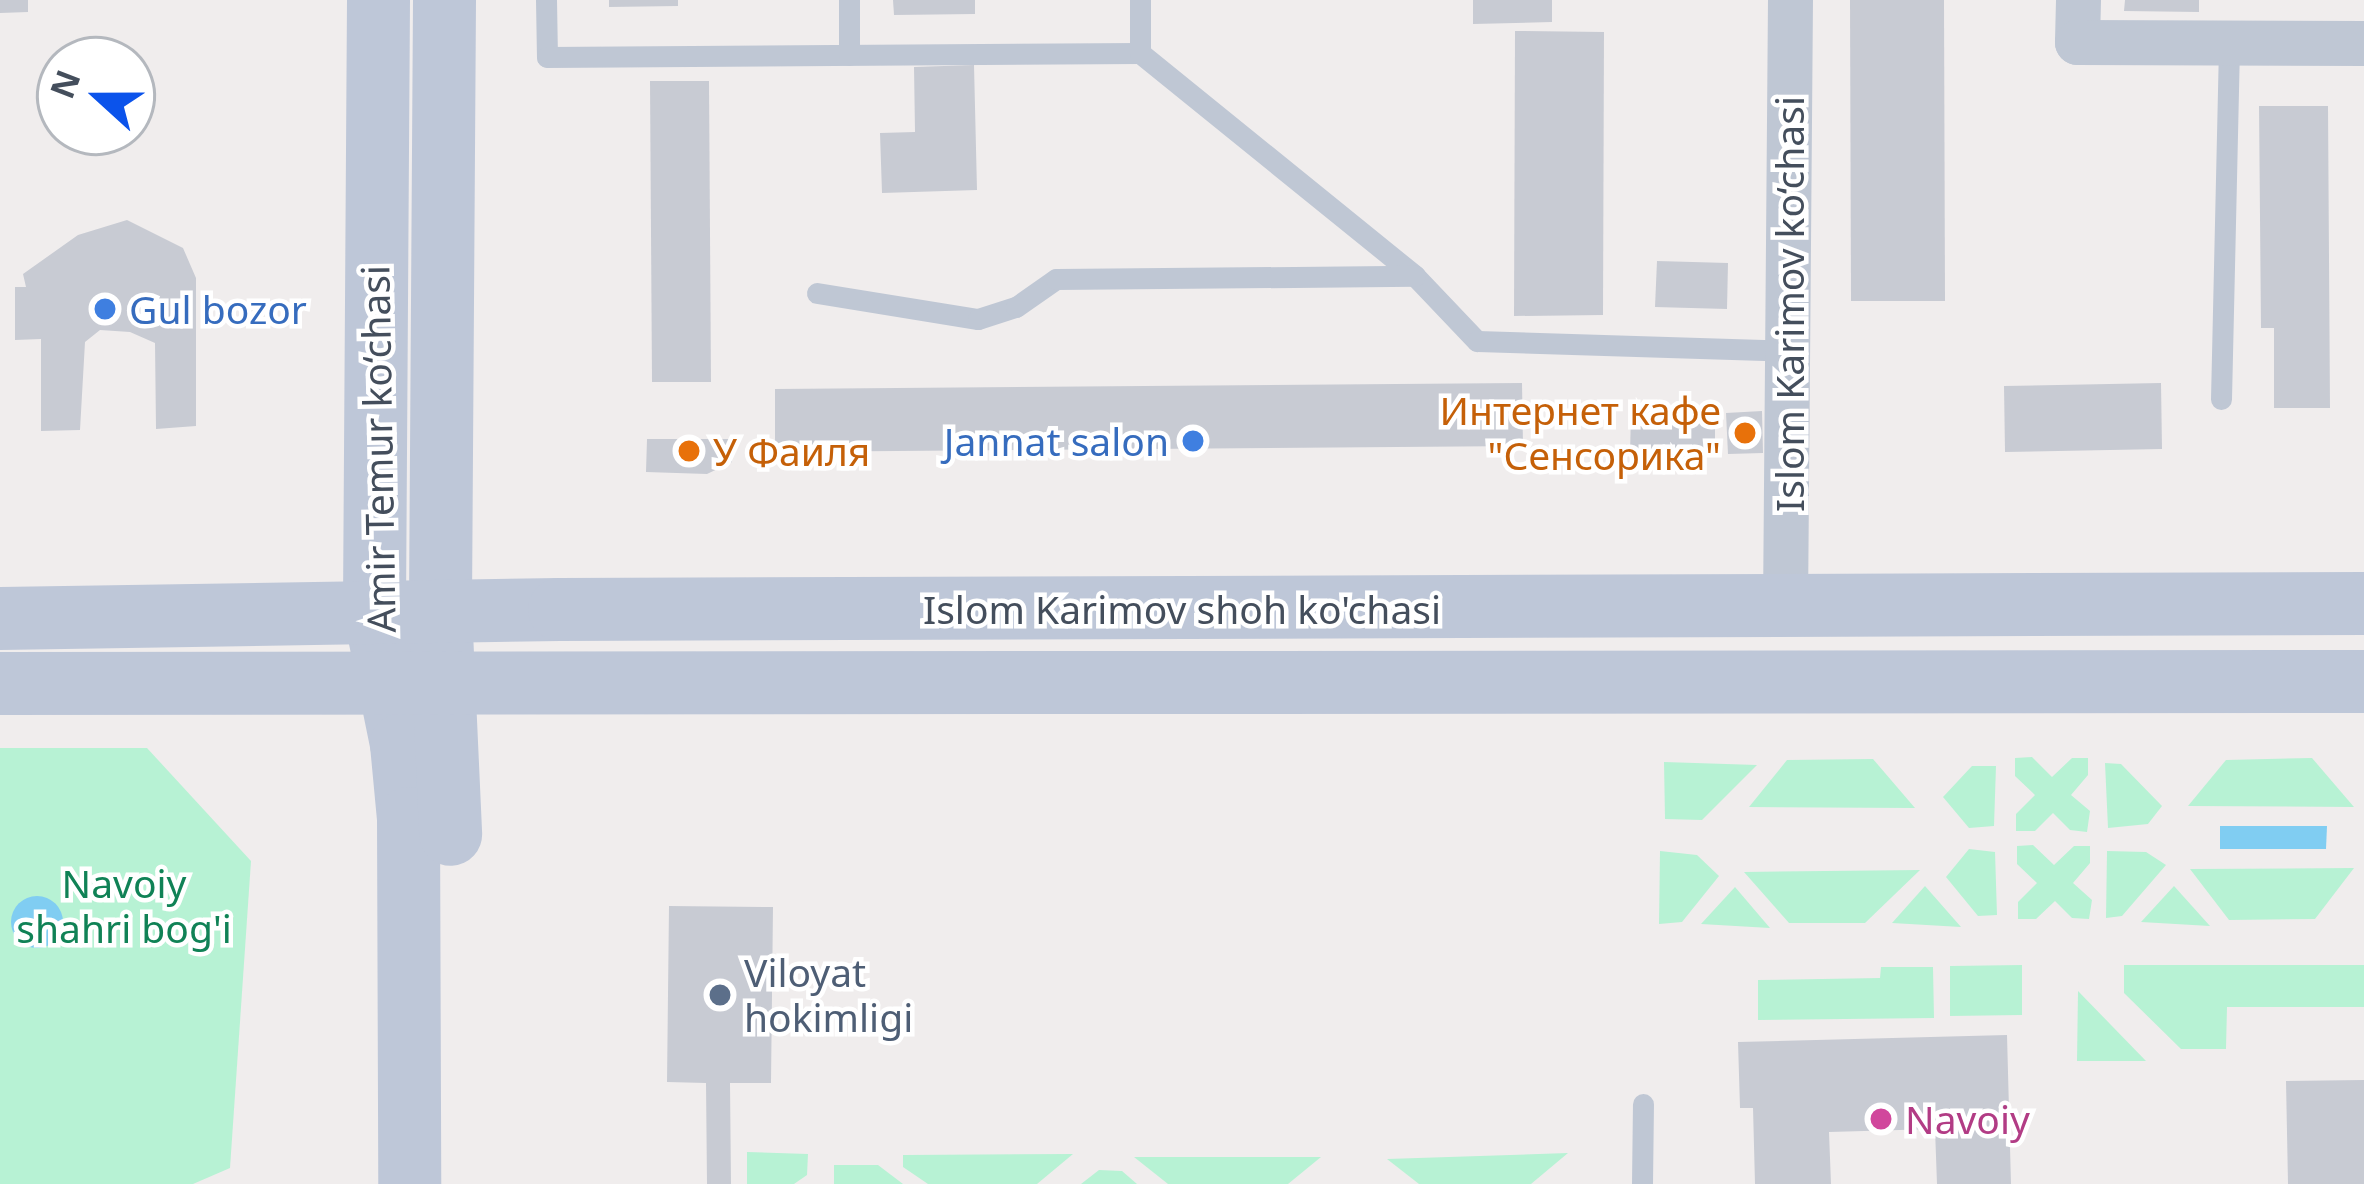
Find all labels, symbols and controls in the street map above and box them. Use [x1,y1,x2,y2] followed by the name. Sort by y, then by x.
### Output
[36,36,156,156] north arrow
[39,63,91,105] text: N
[1766,96,1812,512] street label: Islom Karimov ko‘chasi
[351,265,405,633] street label: Amir Temur ko‘chasi
[129,286,307,332] place label: Gul bozor
[92,296,118,322] marker: Gul bozor
[1439,388,1721,479] place label: Интернет кафе "Сенсорика"
[944,418,1169,464] place label: Jannat salon
[1732,420,1758,446] marker: Интернет кафе "Сенсорика"
[713,428,870,474] place label: У Фаиля
[1180,428,1206,454] marker: Jannat salon
[676,438,702,464] marker: У Фаиля
[923,586,1441,632] street label: Islom Karimov shoh ko'chasi
[16,861,232,952] park label: Navoiy shahri bog'i
[744,950,913,1041] place label: Viloyat hokimligi
[707,982,733,1008] marker: Viloyat hokimligi
[1905,1096,2030,1142] place label: Navoiy
[1868,1106,1894,1132] marker: Navoiy

